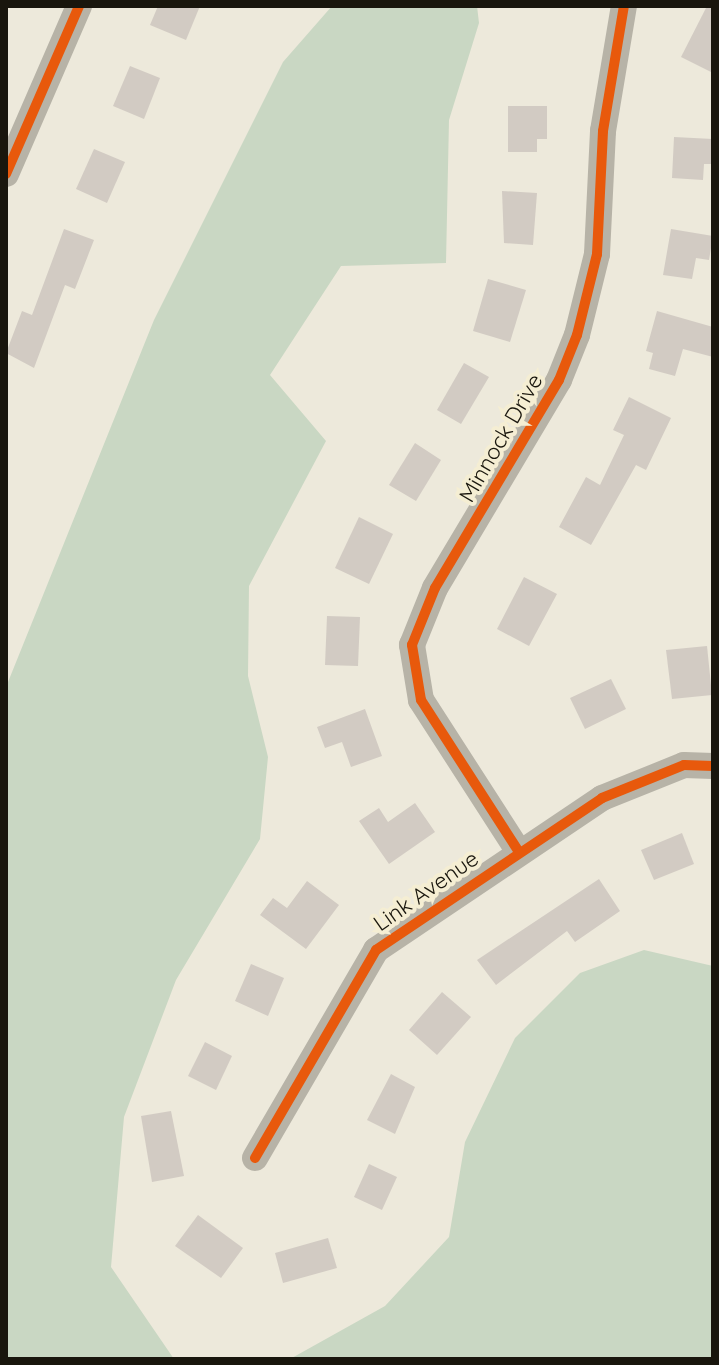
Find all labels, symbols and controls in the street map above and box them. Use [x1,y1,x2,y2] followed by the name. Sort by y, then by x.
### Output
[454,369,548,507] street label: Minnock Drive
[368,845,484,937] street label: Link Avenue

